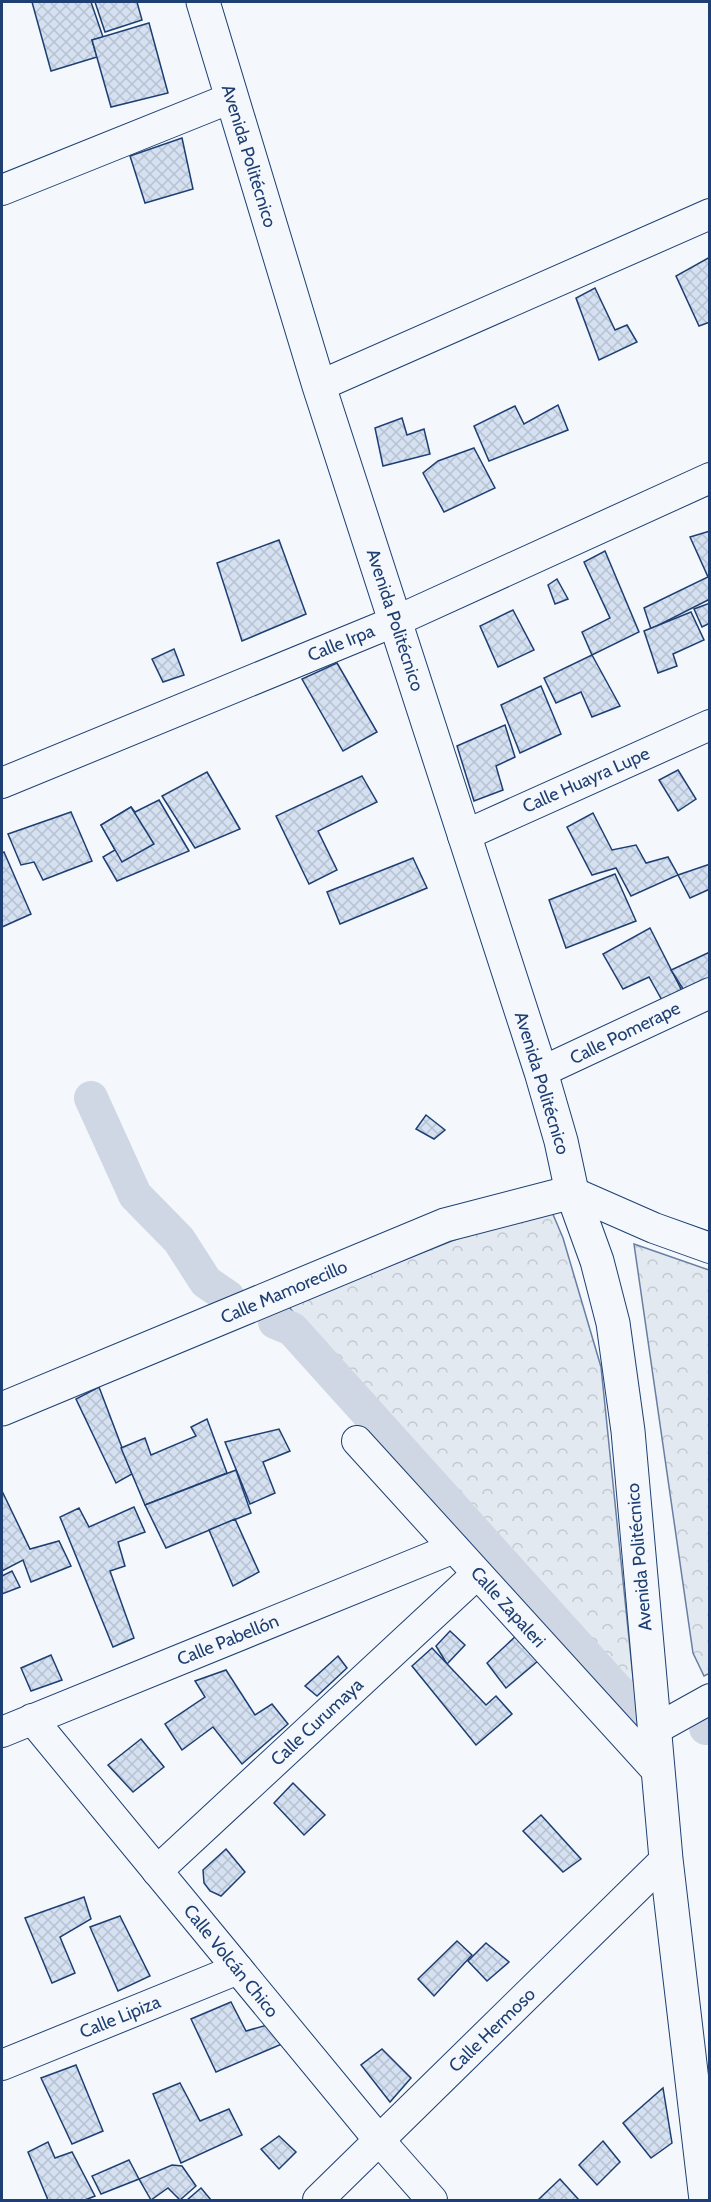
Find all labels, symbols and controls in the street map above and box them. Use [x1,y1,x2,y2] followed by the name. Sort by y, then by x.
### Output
[217,82,281,230] street label: Avenida Politécnico
[362,546,428,694] street label: Avenida Politécnico
[304,620,378,666] street label: Calle Irpa
[519,742,653,818] street label: Calle Huayra Lupe
[566,997,684,1069] street label: Calle Pomerape
[510,1009,574,1157] street label: Avenida Politécnico
[217,1255,351,1329] street label: Calle Mamorecillo
[622,1482,656,1632] street label: Avenida Politécnico
[466,1562,550,1652] street label: Calle Zapaleri
[174,1610,282,1670] street label: Calle Pabellón
[266,1673,368,1770] street label: Calle Curumaya
[179,1900,283,2022] street label: Calle Volcán Chico
[444,1983,540,2077] street label: Calle Hermoso
[76,1991,164,2043] street label: Calle Lipiza

